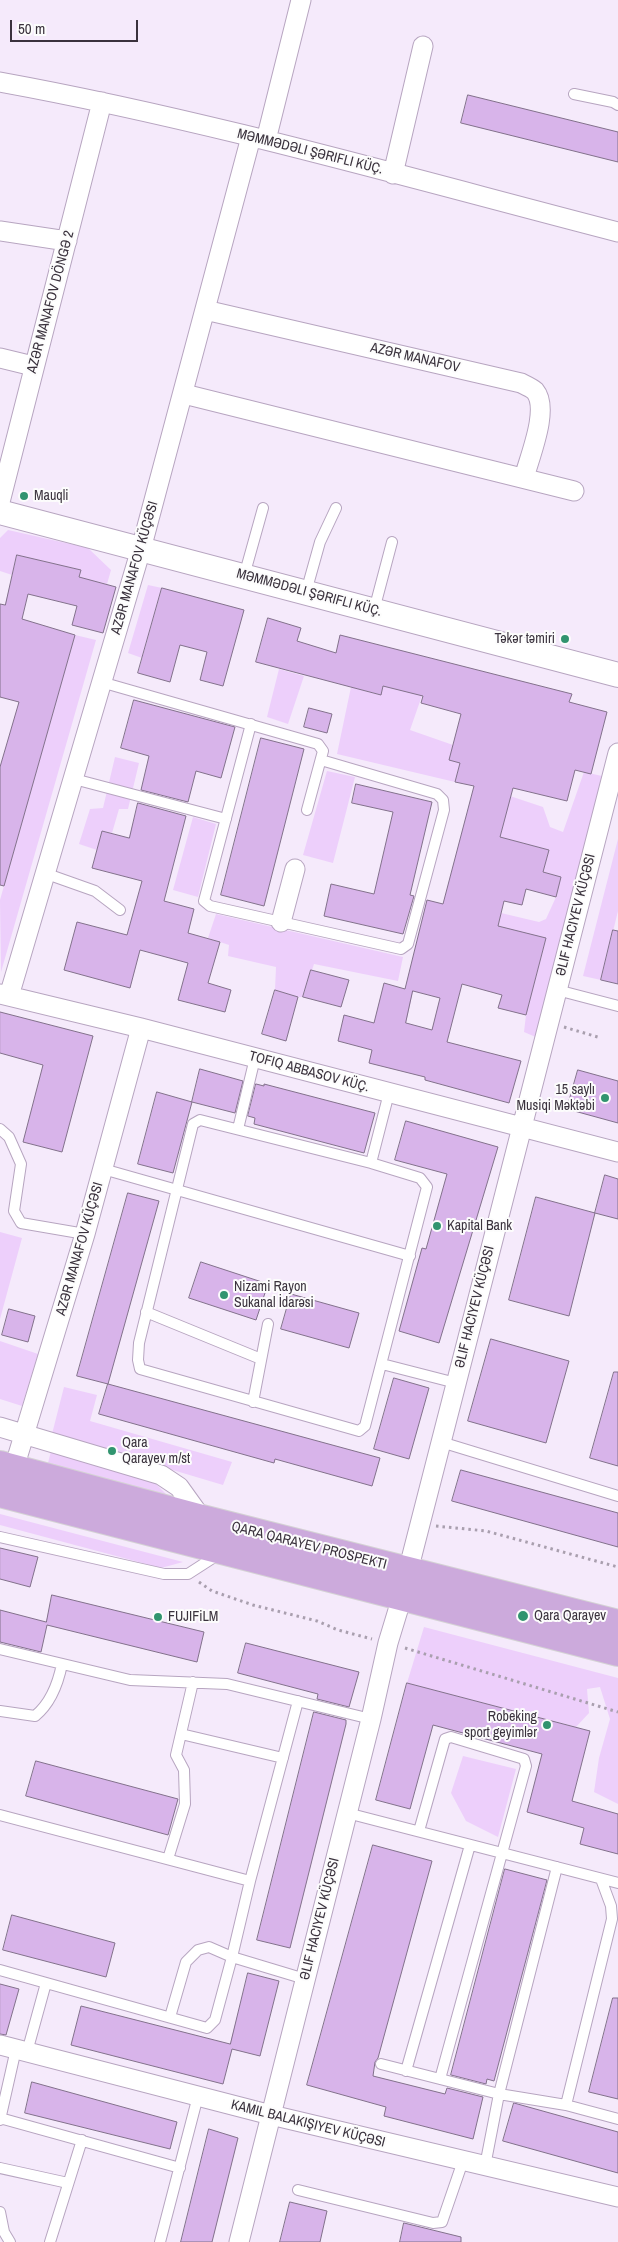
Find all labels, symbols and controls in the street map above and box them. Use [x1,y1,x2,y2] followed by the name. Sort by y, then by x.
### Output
[12,10,140,42] scale bar
[18,18,45,39] text: 50 m
[235,126,385,178] street label: MƏMMƏDƏLI ŞƏRIFLI KÜÇ.
[24,229,78,375] street label: AZƏR MANAFOV DÖNGƏ 2
[369,340,461,376] street label: AZƏR MANAFOV
[34,488,68,504] place label: Mauqli
[18,490,30,502] marker: Mauqli
[108,499,162,637] street label: AZƏR MANAFOV KÜÇƏSI
[235,566,383,620] street label: MƏMMƏDƏLI ŞƏRIFLI KÜÇ.
[494,631,555,647] place label: Təkər təmiri
[559,633,571,645] marker: Təkər təmiri
[553,852,599,978] street label: ƏLIF HACIYEV KÜÇƏSI
[247,1048,371,1096] street label: TOFIQ ABBASOV KÜÇ.
[517,1082,595,1114] place label: 15 saylı Musiqi Məktəbi
[599,1092,611,1104] marker: 15 saylı Musiqi Məktəbi
[53,1180,107,1318] street label: AZƏR MANAFOV KÜÇƏSI
[447,1218,512,1234] place label: Kapital Bank
[431,1220,443,1232] marker: Kapital Bank
[452,1244,498,1370] street label: ƏLIF HACIYEV KÜÇƏSI
[234,1279,314,1311] place label: Nizami Rayon Sukanal İdarəsi
[218,1289,230,1301] marker: Nizami Rayon Sukanal İdarəsi
[122,1435,190,1468] place label: Qara Qarayev m/st
[106,1445,118,1457] marker: Qara Qarayev m/st
[230,1519,388,1573] street label: QARA QARAYEV PROSPEKTI
[534,1608,606,1624] place label: Qara Qarayev
[168,1609,218,1625] place label: FUJIFiLM
[516,1609,530,1623] marker: Qara Qarayev
[152,1611,164,1623] marker: FUJIFiLM
[464,1709,537,1741] place label: Robeking sport geyimlər
[541,1719,553,1731] marker: Robeking sport geyimlər
[297,1856,343,1982] street label: ƏLIF HACIYEV KÜÇƏSI
[229,2097,387,2151] street label: KAMIL BALAKIŞIYEV KÜÇƏSI

